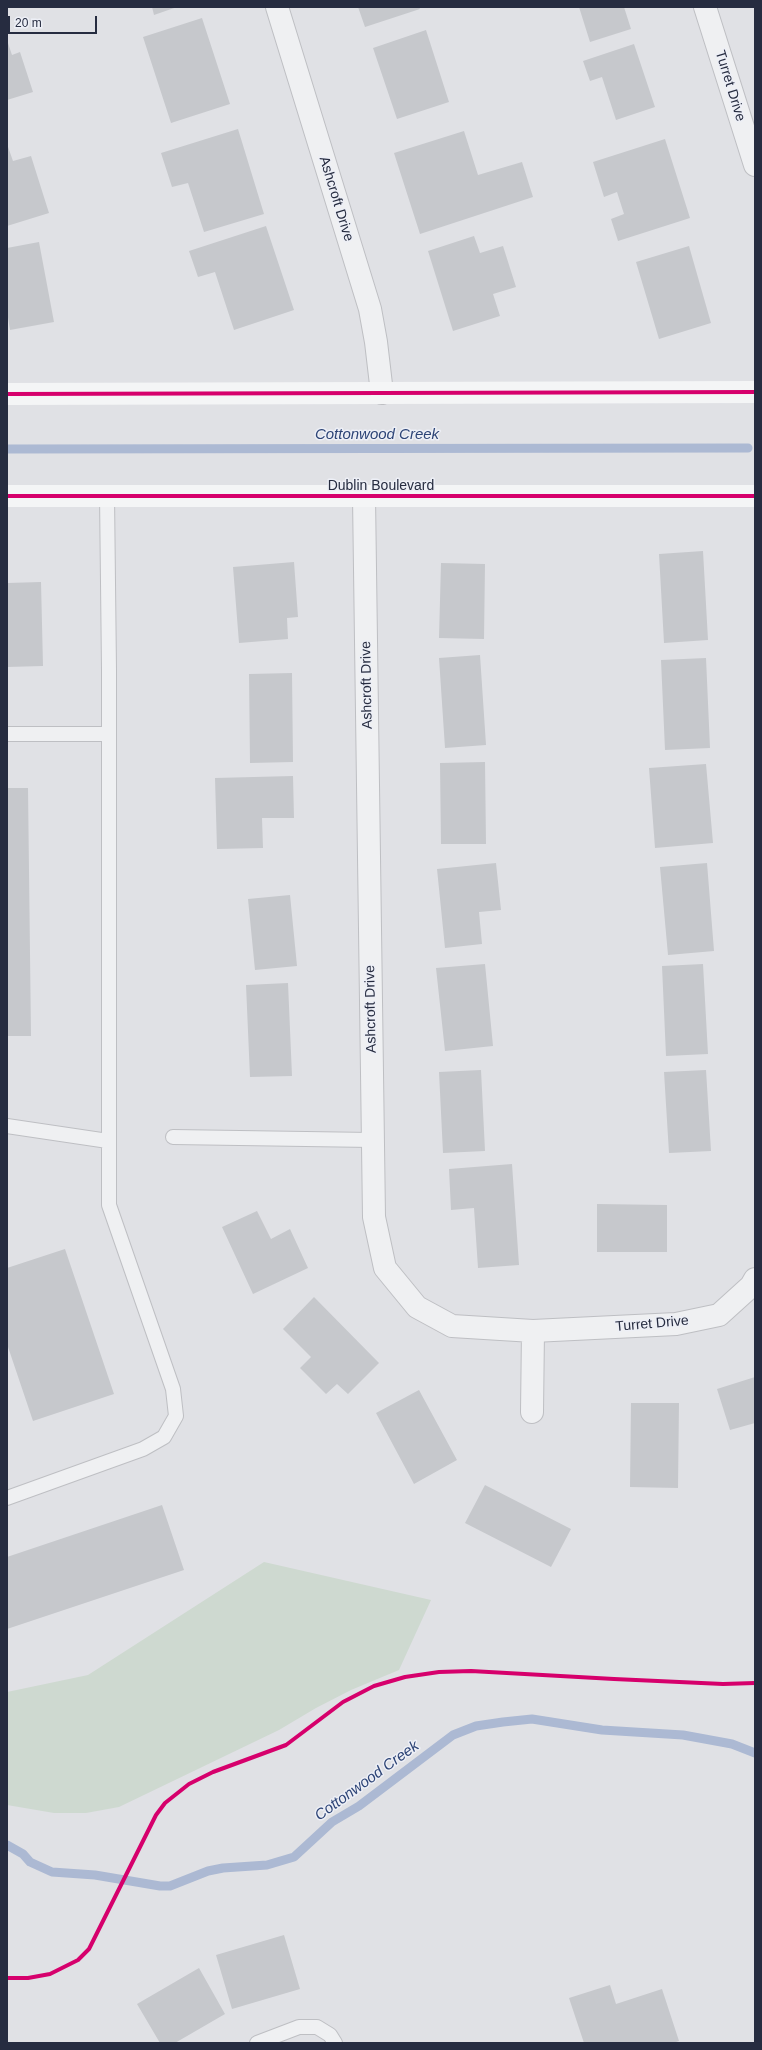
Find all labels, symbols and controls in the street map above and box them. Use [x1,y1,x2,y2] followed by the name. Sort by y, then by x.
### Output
[10,8,99,34] scale bar
[15,16,42,30] text: 20 m
[711,48,749,124] street label: Turret Drive
[315,155,357,243] street label: Ashcroft Drive
[315,426,439,444] water label: Cottonwood Creek
[328,478,434,494] street label: Dublin Boulevard
[358,641,376,729] street label: Ashcroft Drive
[362,965,380,1053] street label: Ashcroft Drive
[615,1312,689,1336] street label: Turret Drive
[311,1737,423,1825] water label: Cottonwood Creek

